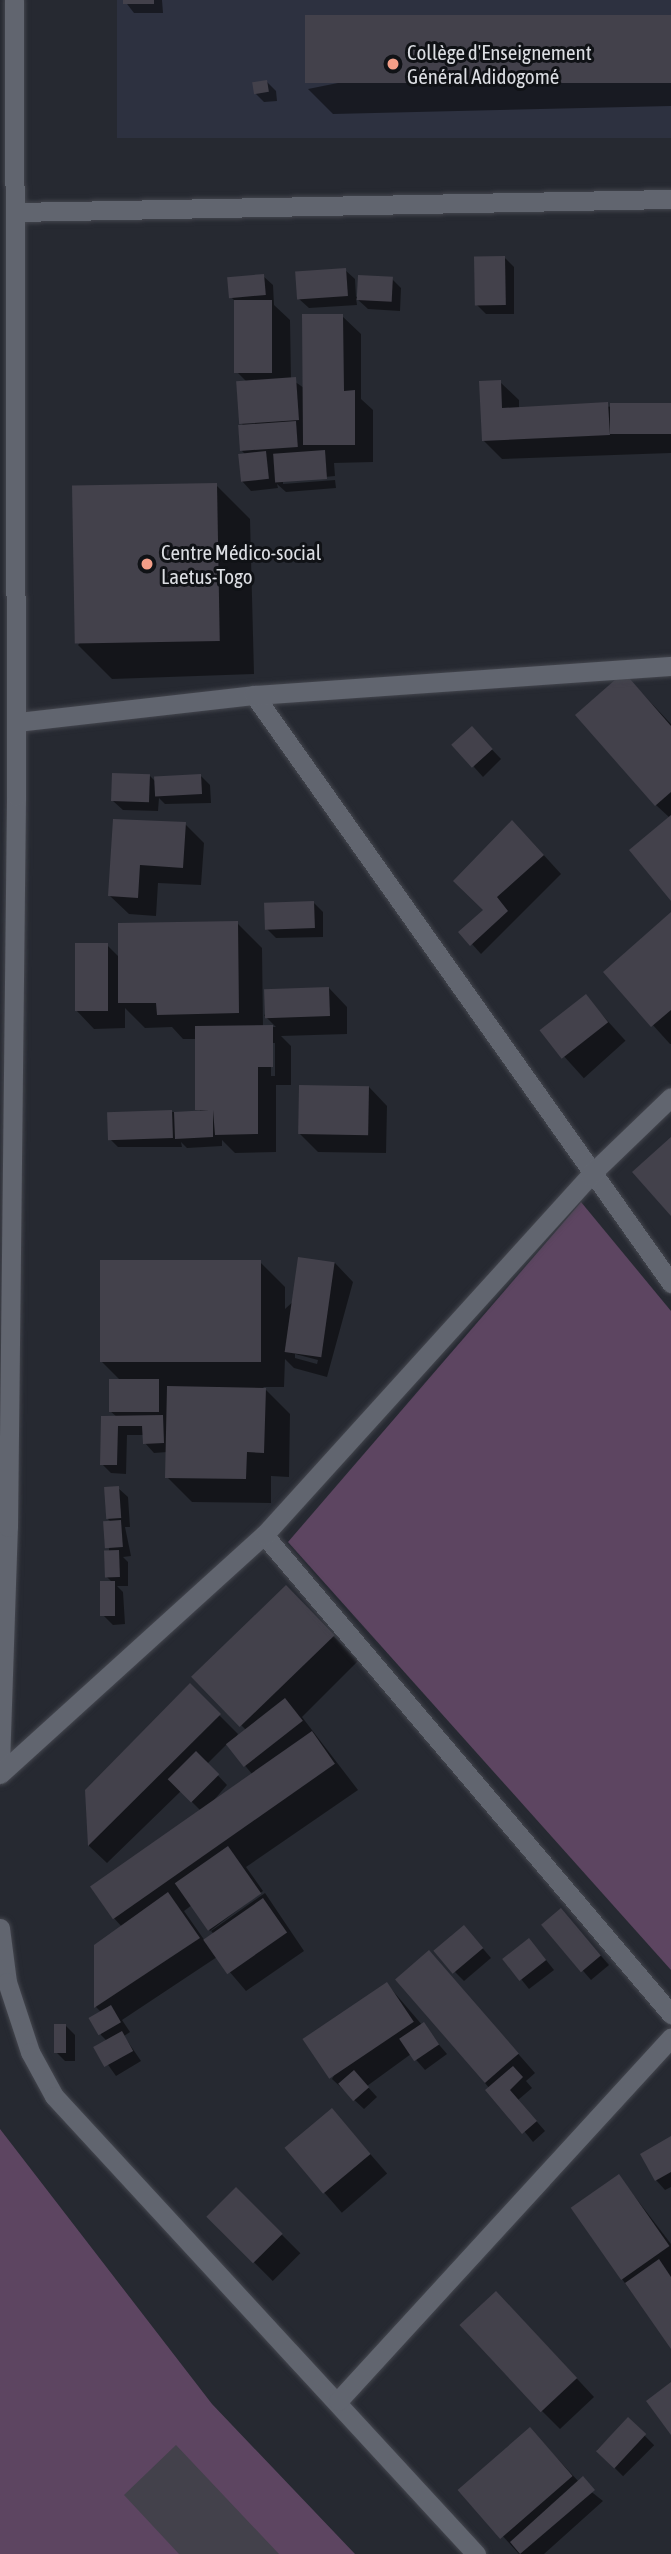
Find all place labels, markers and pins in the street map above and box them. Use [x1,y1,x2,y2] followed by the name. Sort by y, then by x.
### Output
[407,39,592,89] place label: Collège d'Enseignement Général Adidogomé
[385,56,401,72] marker: Collège d'Enseignement Général Adidogomé
[161,539,321,589] place label: Centre Médico-social Laetus-Togo
[139,556,155,572] marker: Centre Médico-social Laetus-Togo

